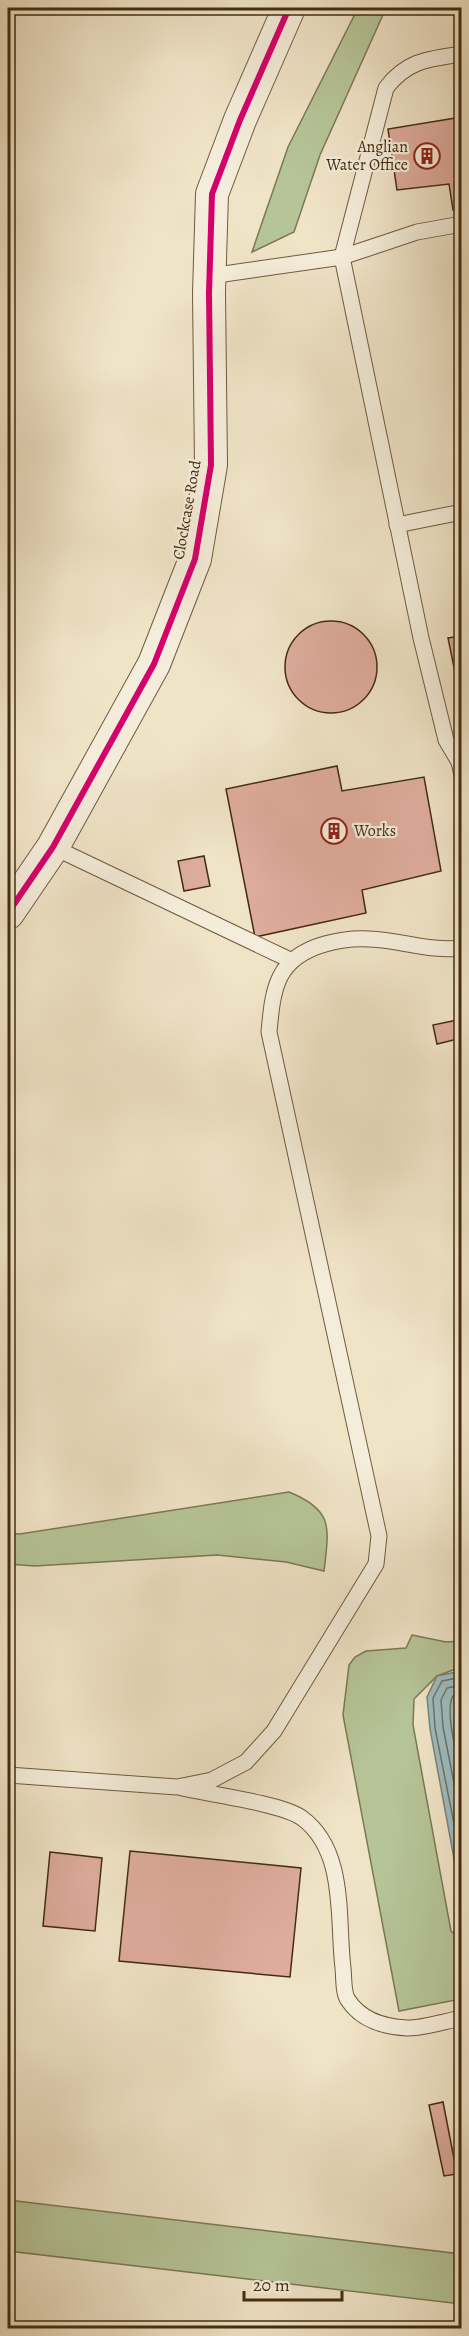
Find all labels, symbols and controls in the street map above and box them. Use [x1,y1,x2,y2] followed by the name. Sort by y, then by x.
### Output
[325,136,408,176] place label: Anglian Water Office
[412,141,442,171] building icon: Anglian Water Office
[167,458,207,561] street label: Clockcase Road
[319,816,349,846] building icon: Works
[353,820,396,842] place label: Works
[244,2264,342,2302] scale bar
[253,2273,290,2297] text: 20 m

